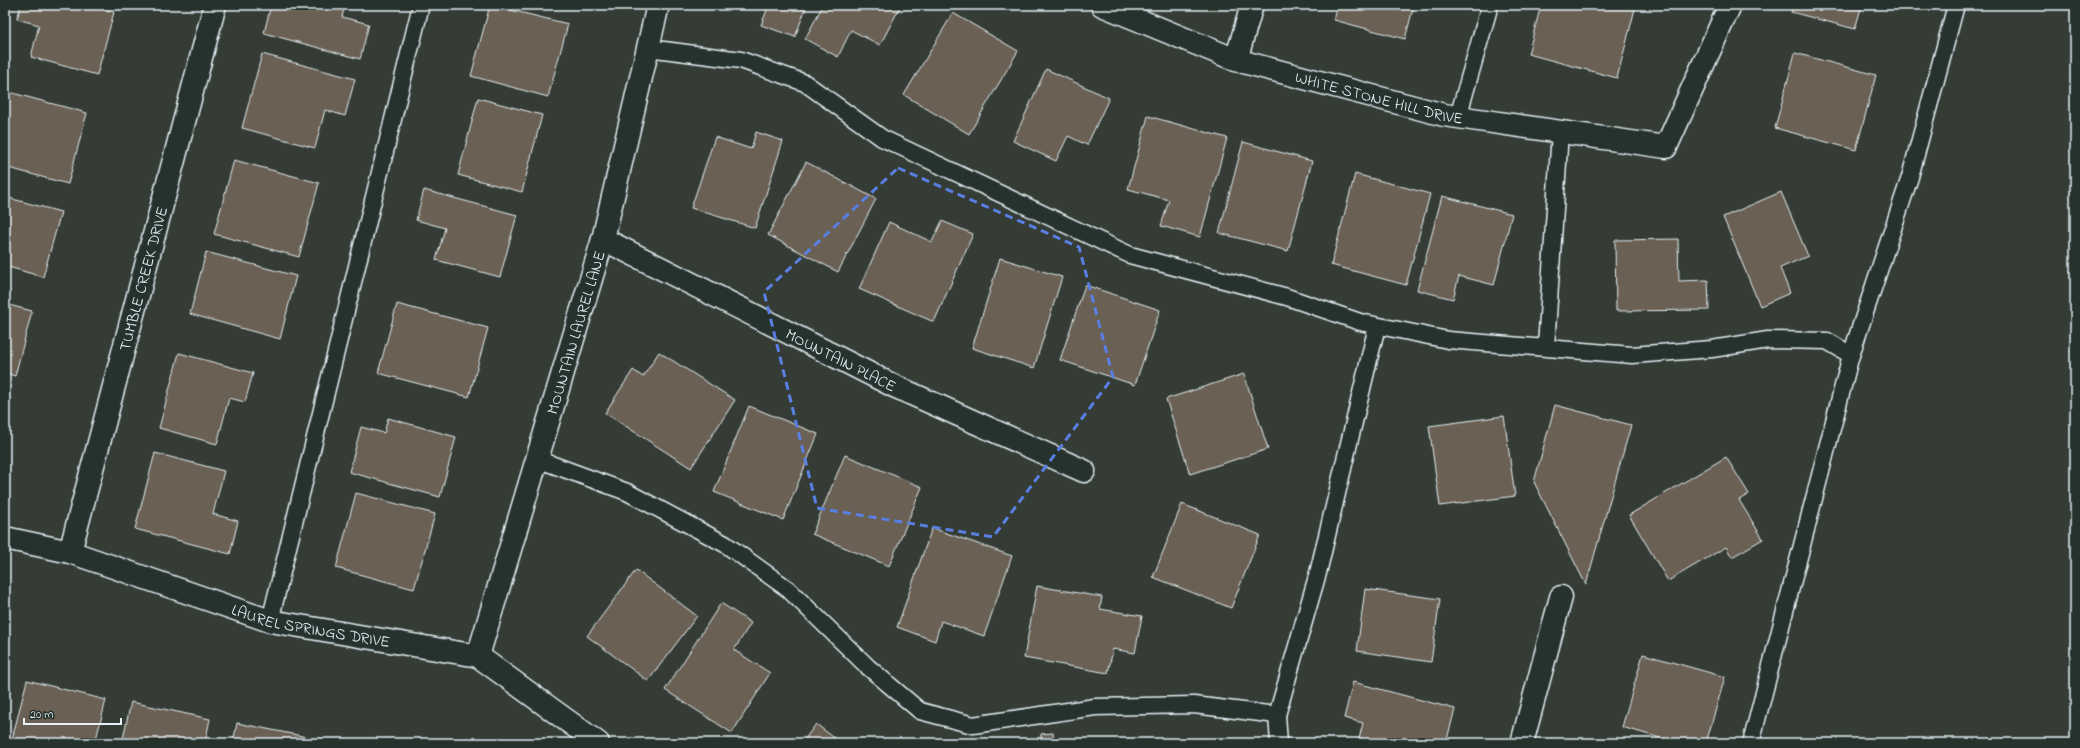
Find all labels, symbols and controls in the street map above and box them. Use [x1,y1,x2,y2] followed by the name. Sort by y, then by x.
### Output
[1292,66,1464,132] street label: WHITE STONE HILL DRIVE
[114,204,175,354] street label: TUMBLE CREEK DRIVE
[541,248,613,417] street label: MOUNTAIN LAUREL LANE
[781,323,900,399] street label: MOUNTAIN PLACE
[228,599,392,655] street label: LAUREL SPRINGS DRIVE
[24,700,121,726] scale bar
[30,706,53,724] text: 20 m

